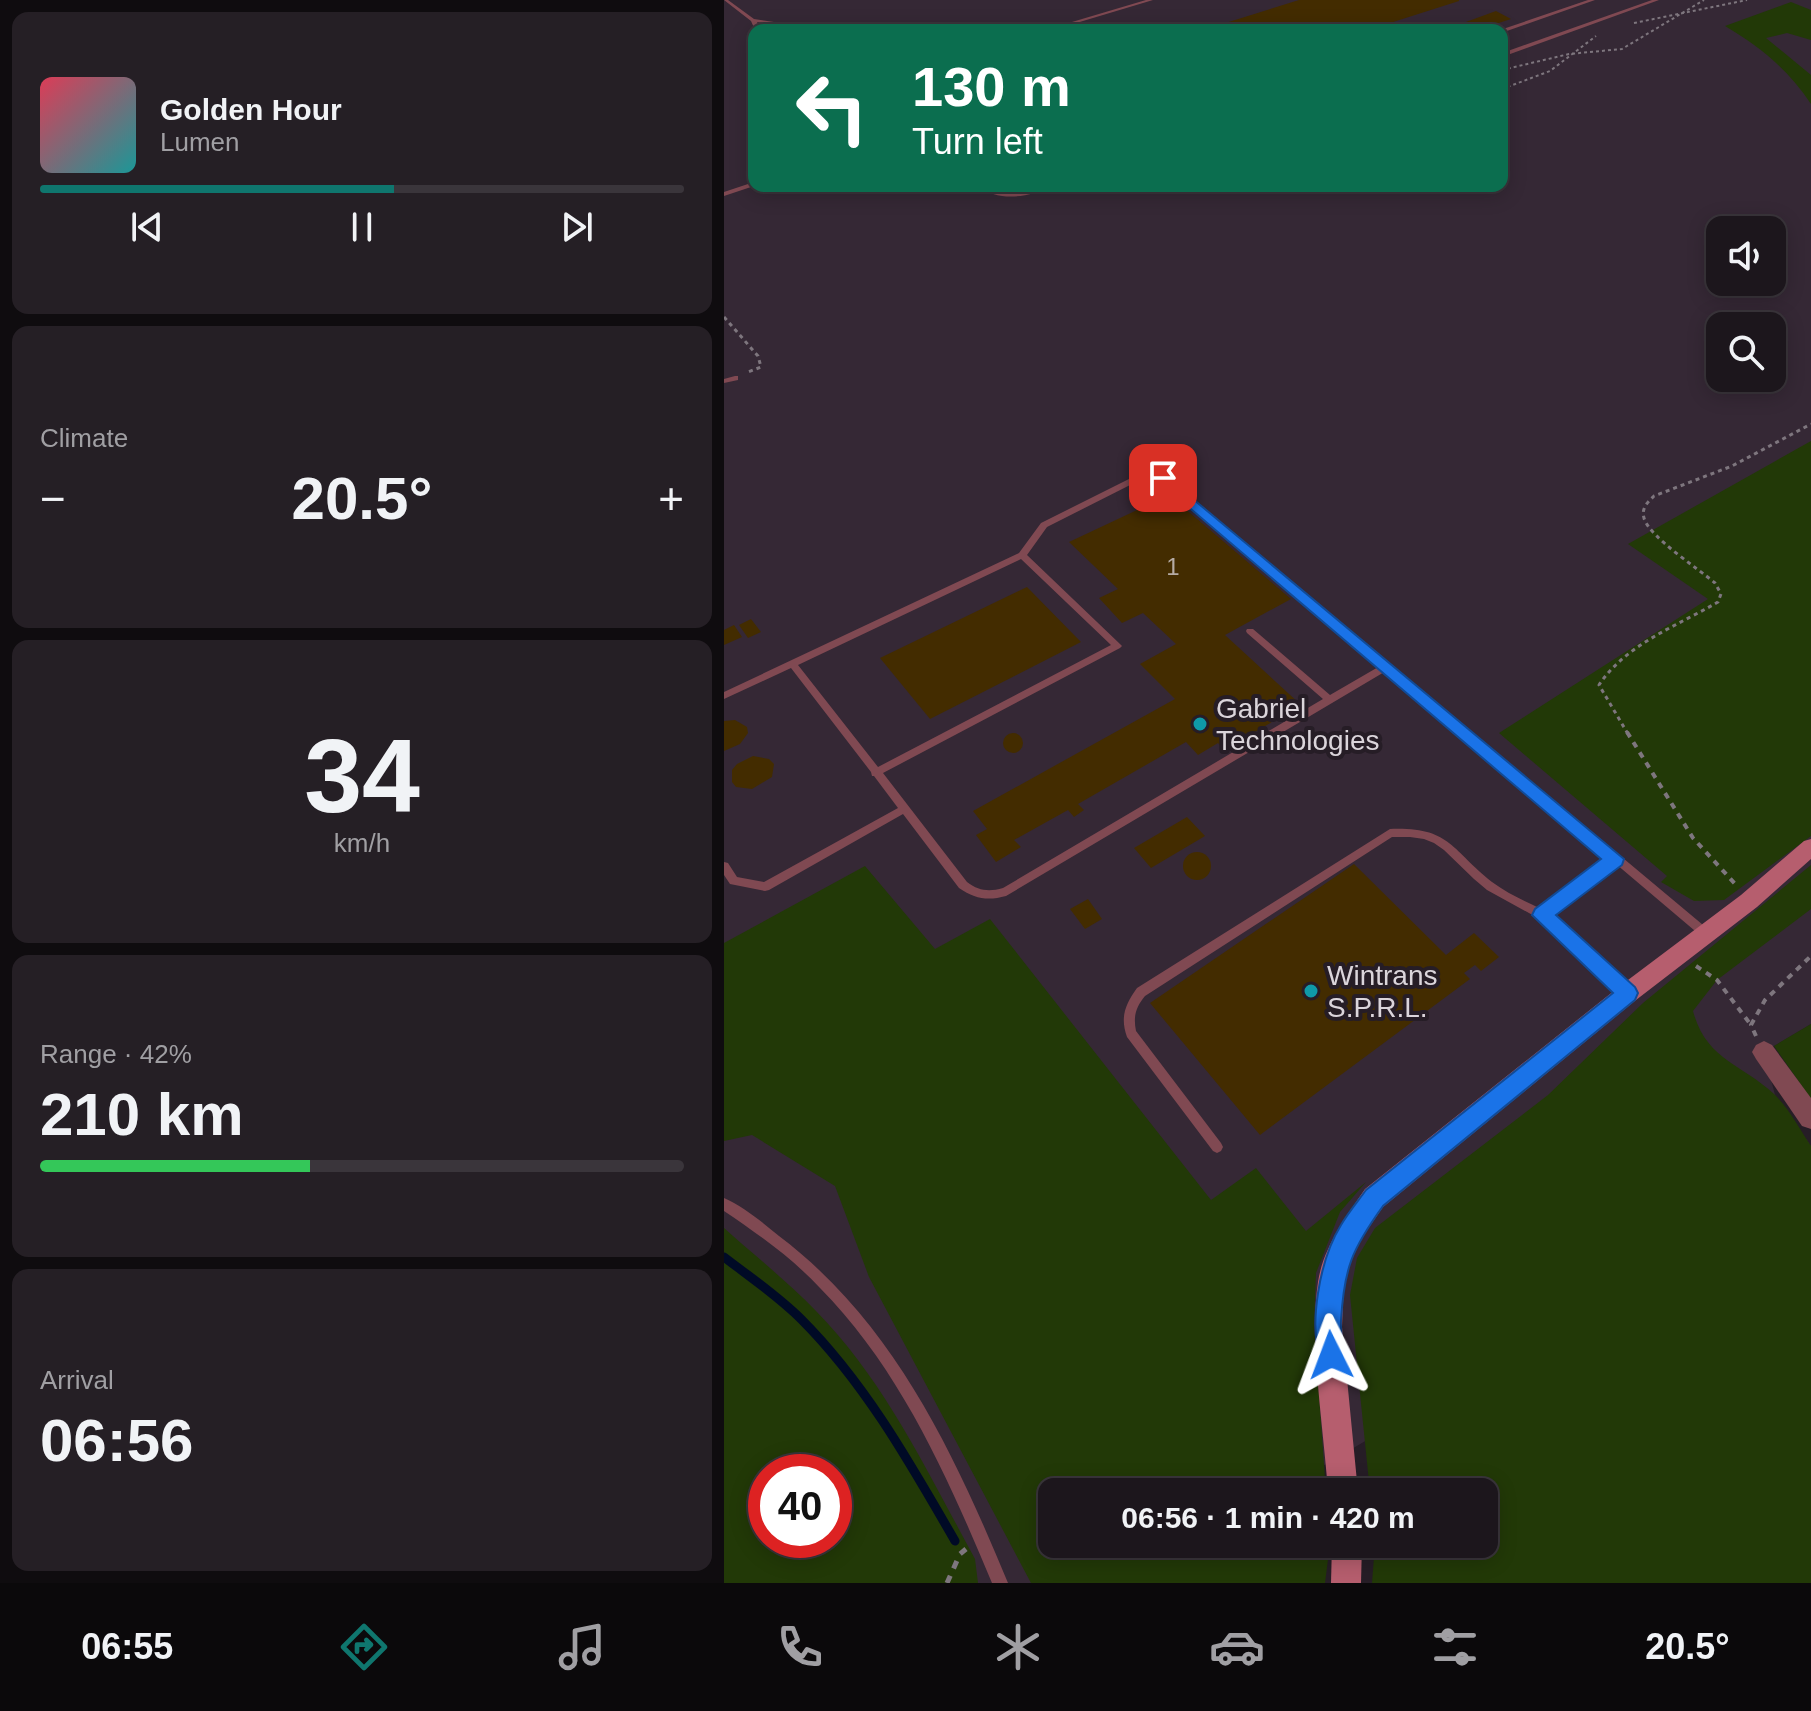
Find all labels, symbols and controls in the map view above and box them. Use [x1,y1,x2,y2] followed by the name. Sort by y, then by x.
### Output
[912,55,1071,118] text: 130 m
[780,56,884,160] icon: left
[160,93,342,126] text: Golden Hour
[912,121,1043,162] text: Turn left
[160,127,240,157] text: Lumen
[125,205,169,249] icon: previous
[340,205,384,249] icon: pause
[555,205,599,249] icon: next
[1706,216,1786,392] map controls
[1706,216,1786,296] button: sound
[1706,312,1786,392] button: search
[40,423,128,453] text: Climate
[1129,444,1197,512] pin
[1141,456,1185,500] icon: arrive
[292,465,432,532] text: 20.5°
[40,474,66,523] text: −
[658,474,684,523] text: +
[1166,553,1180,580] house number: 1
[1216,693,1379,756] place label: Gabriel Technologies
[1191,715,1209,733] marker: Gabriel Technologies
[304,718,420,834] text: 34
[334,828,390,858] text: km/h
[1327,960,1437,1023] place label: Wintrans S.P.R.L.
[1302,982,1320,1000] marker: Wintrans S.P.R.L.
[40,1039,192,1069] text: Range · 42%
[40,1081,244,1148] text: 210 km
[1289,1313,1373,1397] position arrow
[40,1365,114,1395] text: Arrival
[40,1407,193,1474] text: 06:56
[748,1454,852,1558] speed limit sign: 40
[1121,1501,1415,1534] text: 06:56 · 1 min · 420 m
[336,1619,392,1675] icon: directions
[554,1619,610,1675] icon: music
[772,1619,828,1675] icon: phone
[990,1619,1046,1675] icon: climate
[1209,1619,1265,1675] icon: car
[1427,1619,1483,1675] icon: filters
[81,1626,173,1667] text: 06:55
[1645,1626,1730,1667] text: 20.5°

